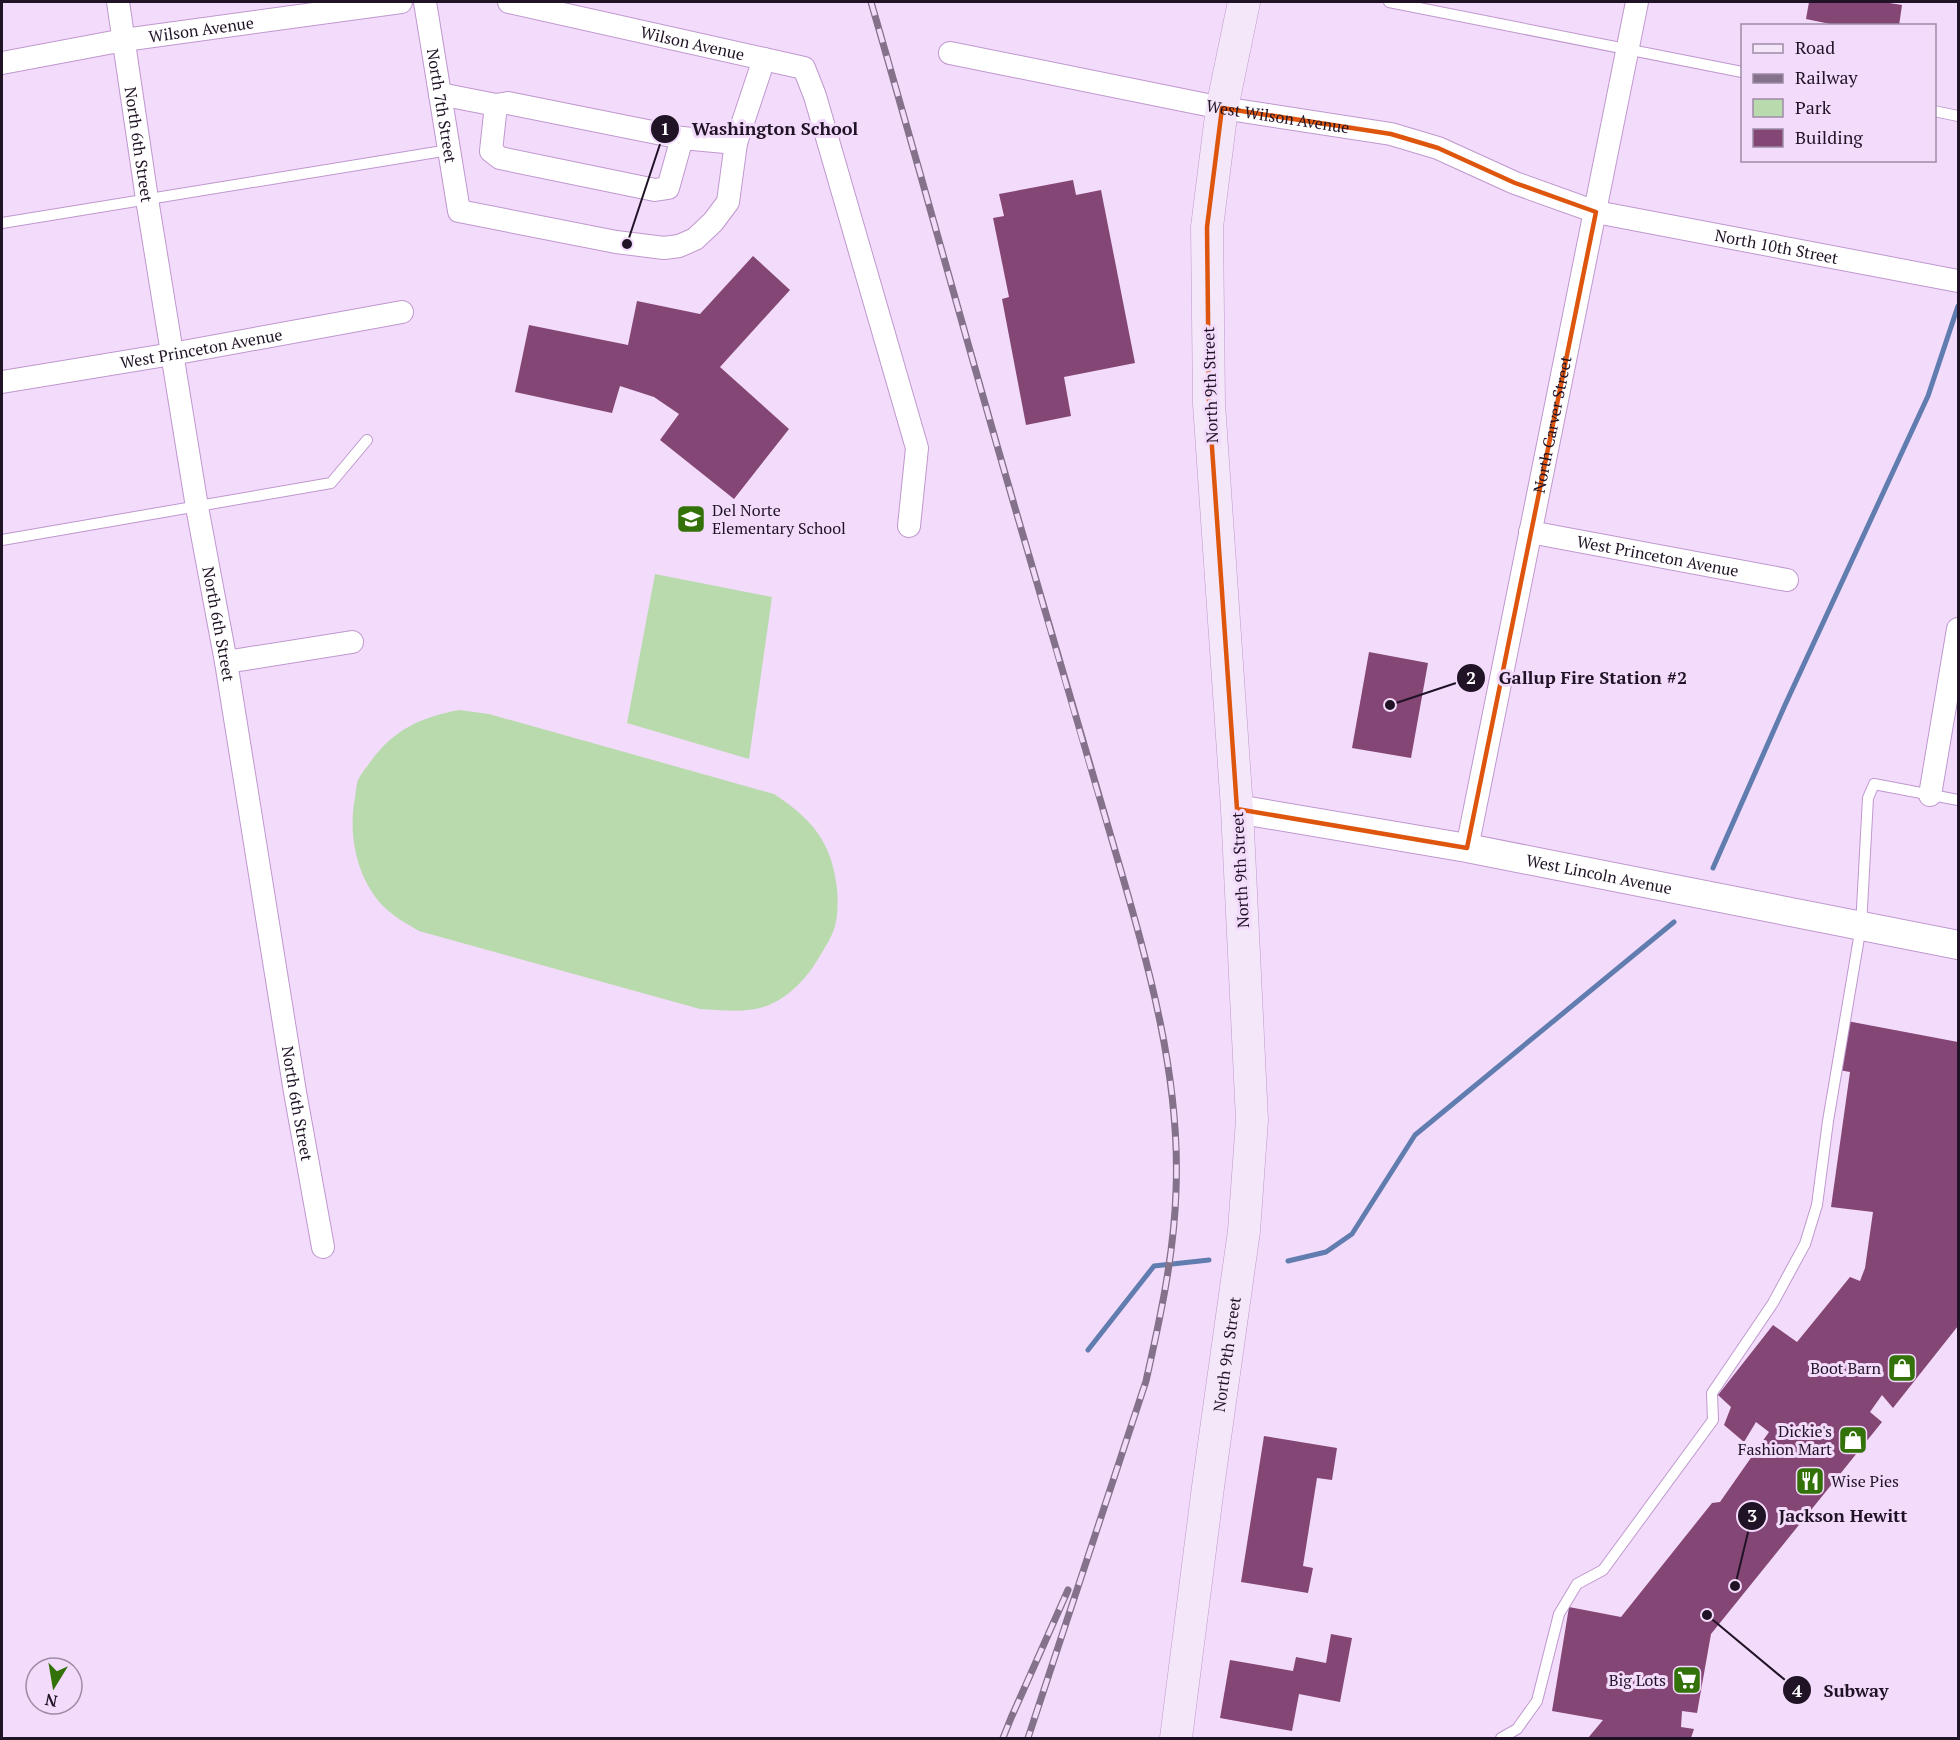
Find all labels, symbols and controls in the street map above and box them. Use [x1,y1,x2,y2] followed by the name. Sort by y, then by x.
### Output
[147,11,255,48] street label: Wilson Avenue
[638,21,747,65] street label: Wilson Avenue
[1741,24,1936,162] legend
[1795,35,1835,59] text: Road
[422,47,462,165] street label: North 7th Street
[1795,65,1859,89] text: Railway
[120,85,158,204] street label: North 6th Street
[1204,94,1351,138] street label: West Wilson Avenue
[1795,95,1832,119] text: Park
[650,111,871,147] callout: Washington School
[660,116,670,140] text: 1
[692,116,858,140] text: Washington School
[1795,125,1863,149] text: Building
[1713,224,1840,269] street label: North 10th Street
[118,323,284,373] street label: West Princeton Avenue
[1197,326,1223,444] street label: North 9th Street
[1528,354,1577,495] street label: North Carver Street
[712,499,846,539] place label: Del Norte Elementary School
[675,503,707,535] school or university icon: Del Norte Elementary School
[1575,530,1741,582] street label: West Princeton Avenue
[197,565,240,683] street label: North 6th Street
[1456,660,1699,696] callout: Gallup Fire Station #2
[1466,665,1476,689] text: 2
[1499,665,1687,689] text: Gallup Fire Station #2
[1226,811,1254,929] street label: North 9th Street
[1524,849,1674,899] street label: West Lincoln Avenue
[277,1044,318,1163] street label: North 6th Street
[1208,1295,1246,1414] street label: North 9th Street
[1886,1352,1918,1384] shop icon: Boot Barn
[1810,1357,1881,1379] place label: Boot Barn
[1738,1420,1832,1460] place label: Dickie's Fashion Mart
[1837,1424,1869,1456] shop icon: Dickie's Fashion Mart
[1794,1465,1826,1497] restaurant icon: Wise Pies
[1831,1470,1899,1492] place label: Wise Pies
[1737,1498,1919,1534] callout: Jackson Hewitt
[1747,1503,1757,1527] text: 3
[1779,1503,1907,1527] text: Jackson Hewitt
[24,1656,84,1716] north arrow
[1671,1664,1703,1696] supermarket icon: Big Lots
[1609,1669,1666,1691] place label: Big Lots
[1782,1672,1901,1708] callout: Subway
[1792,1678,1803,1702] text: 4
[1823,1678,1889,1702] text: Subway
[43,1689,59,1713] text: N

